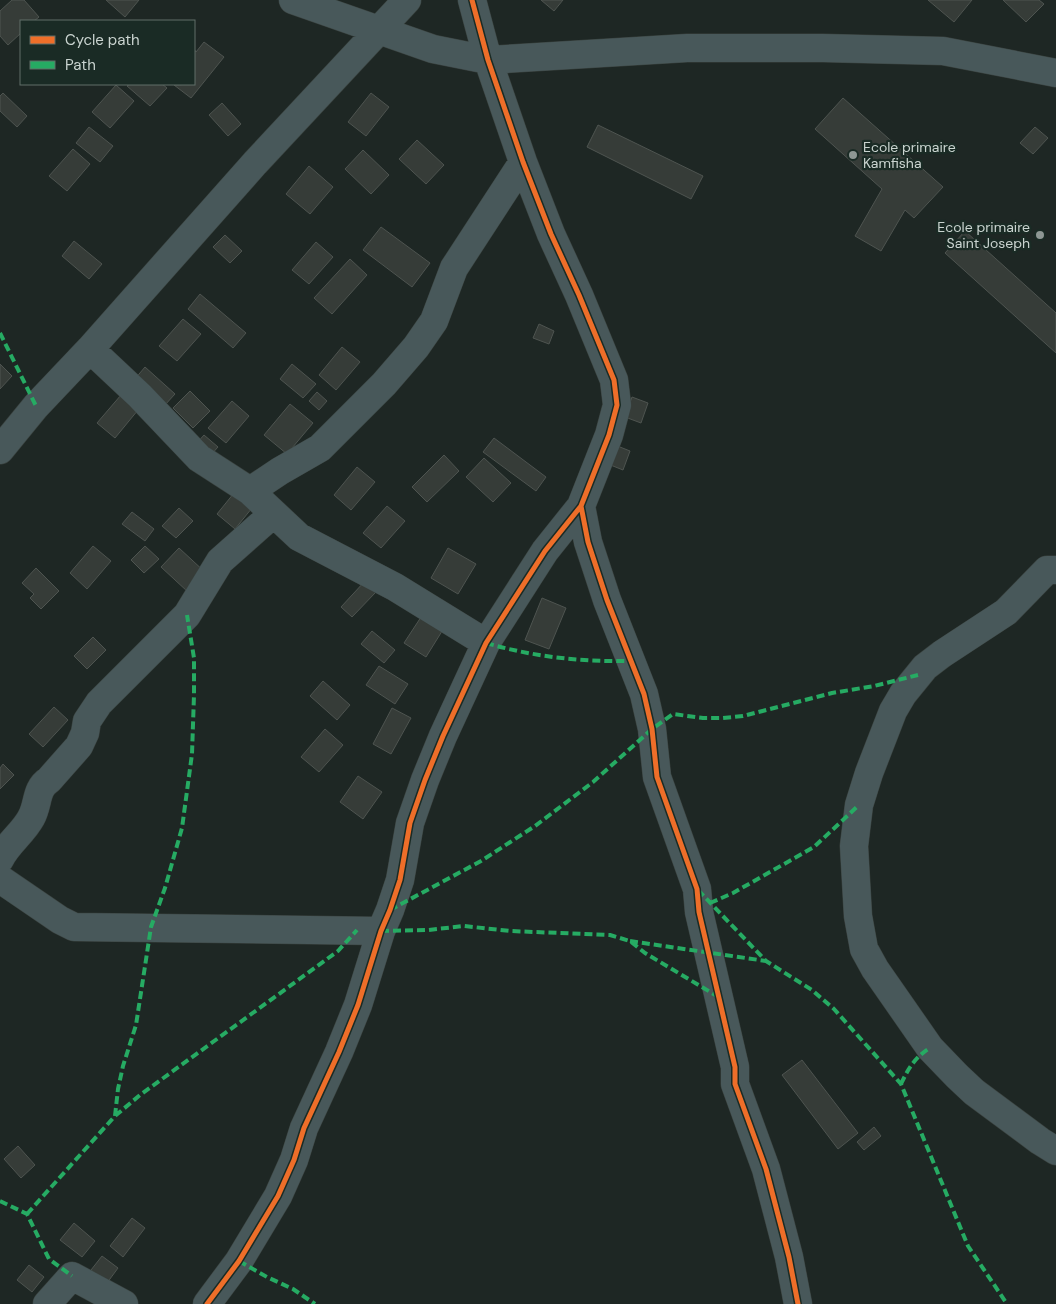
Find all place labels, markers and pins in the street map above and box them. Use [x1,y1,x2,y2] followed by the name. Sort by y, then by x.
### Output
[863,138,956,172] place label: Ecole primaire Kamfisha
[847,149,859,161] marker: Ecole primaire Kamfisha
[937,218,1030,252] place label: Ecole primaire Saint Joseph
[1034,229,1046,241] marker: Ecole primaire Saint Joseph

